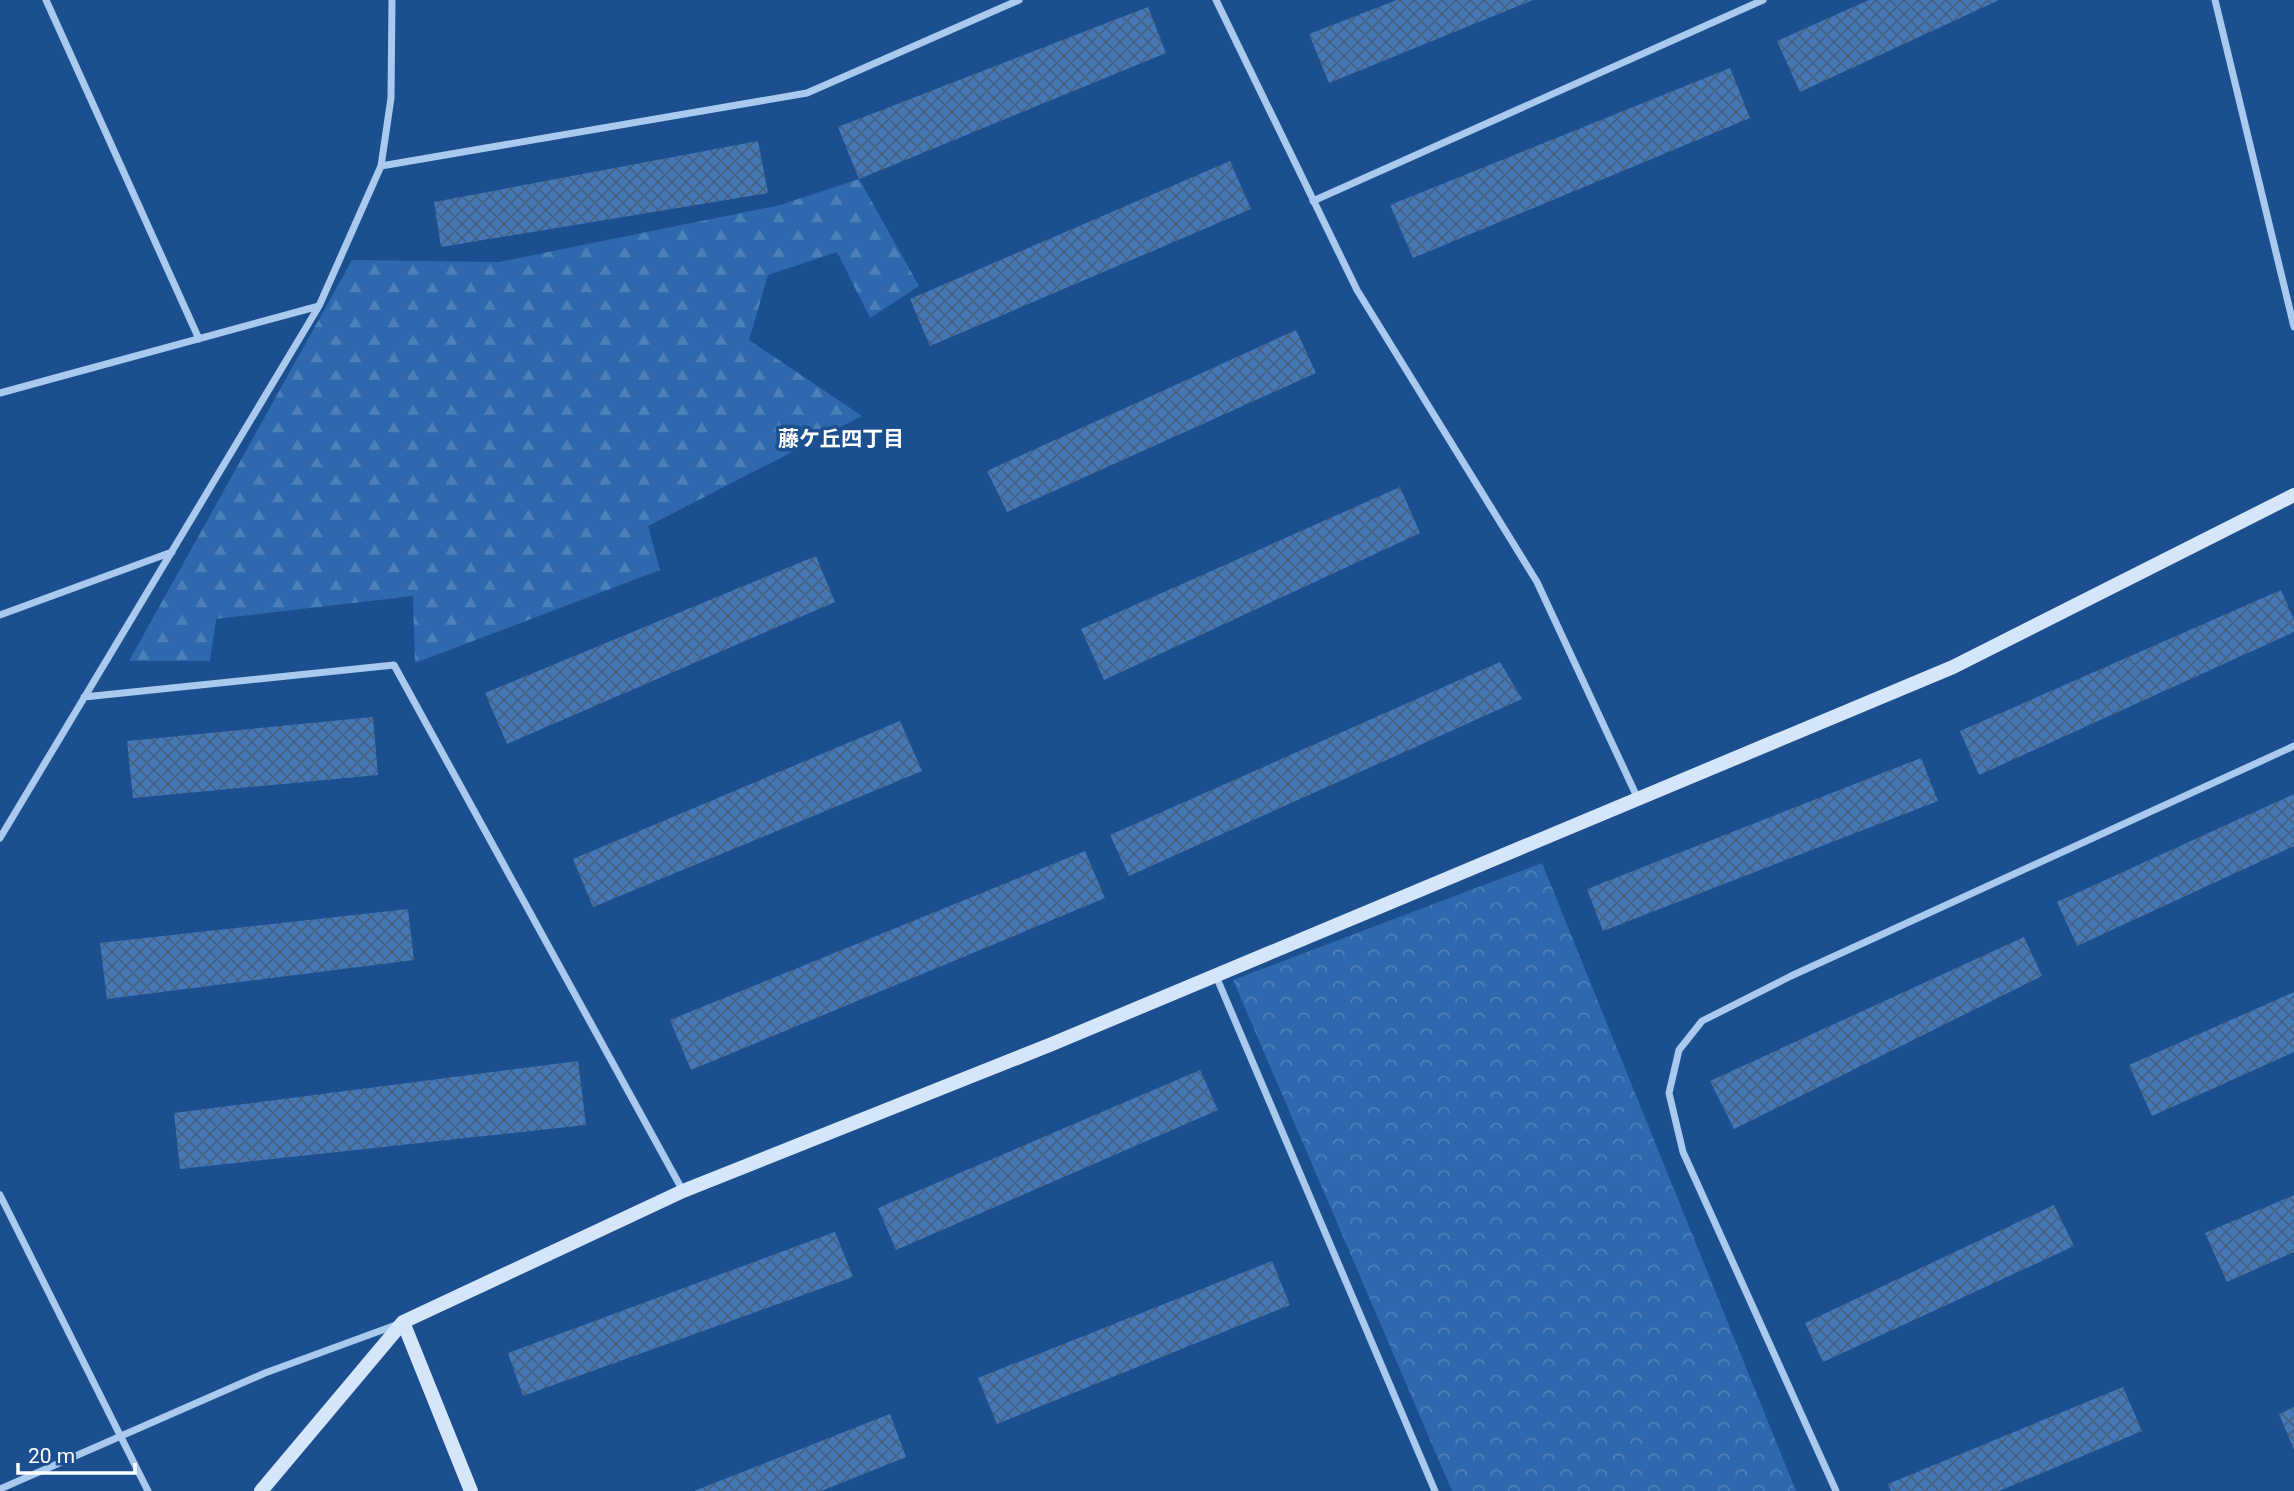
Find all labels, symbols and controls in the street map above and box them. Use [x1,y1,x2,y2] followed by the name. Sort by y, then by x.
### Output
[778,427,904,451] district label: 藤ケ丘四丁目
[18,1432,135,1476] scale bar
[28,1444,75,1468] text: 20 m

